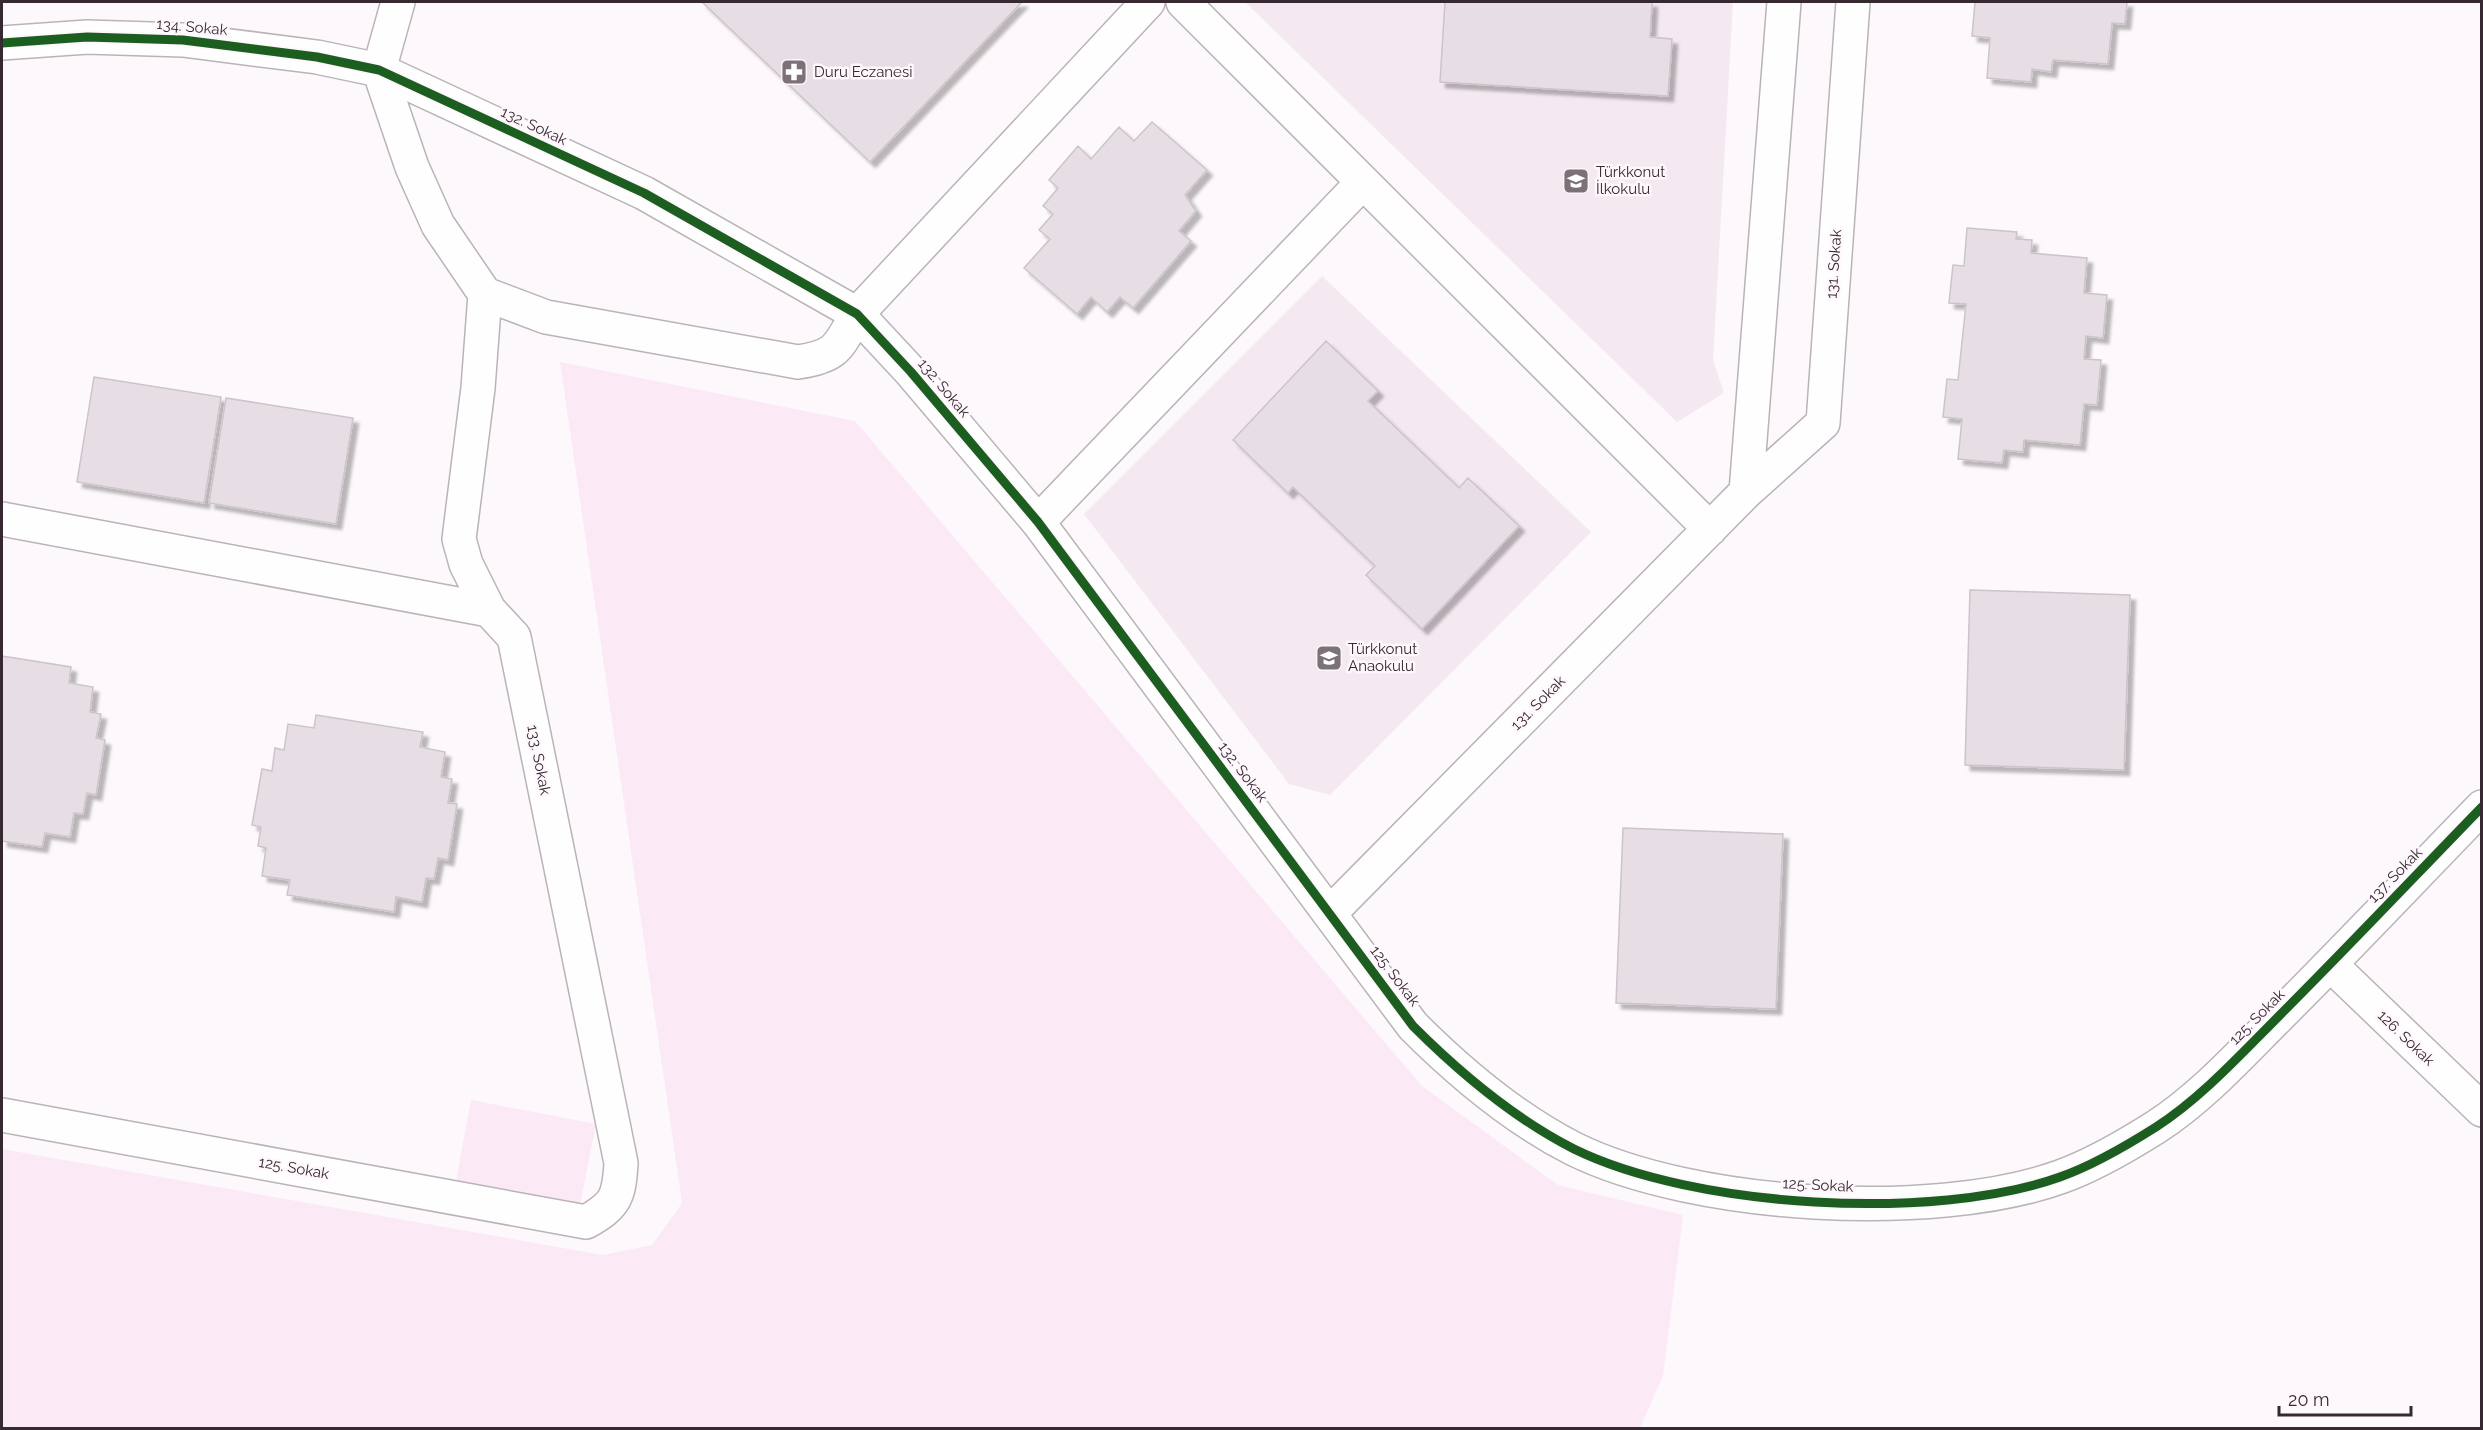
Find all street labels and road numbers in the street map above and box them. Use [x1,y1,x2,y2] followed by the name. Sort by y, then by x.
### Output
[156,15,228,39] street label: 134. Sokak
[498,103,570,149] street label: 132. Sokak
[1823,229,1845,299] street label: 131. Sokak
[914,355,974,421] street label: 132. Sokak
[1507,672,1569,734] street label: 131. Sokak
[523,723,555,797] street label: 133. Sokak
[1214,738,1272,806] street label: 132. Sokak
[2364,843,2426,906] street label: 137. Sokak
[1366,942,1424,1010] street label: 125. Sokak
[2225,985,2289,1049] street label: 125. Sokak
[2374,1007,2438,1070] street label: 126. Sokak
[257,1153,331,1183] street label: 125. Sokak
[1782,1174,1854,1196] street label: 125. Sokak

